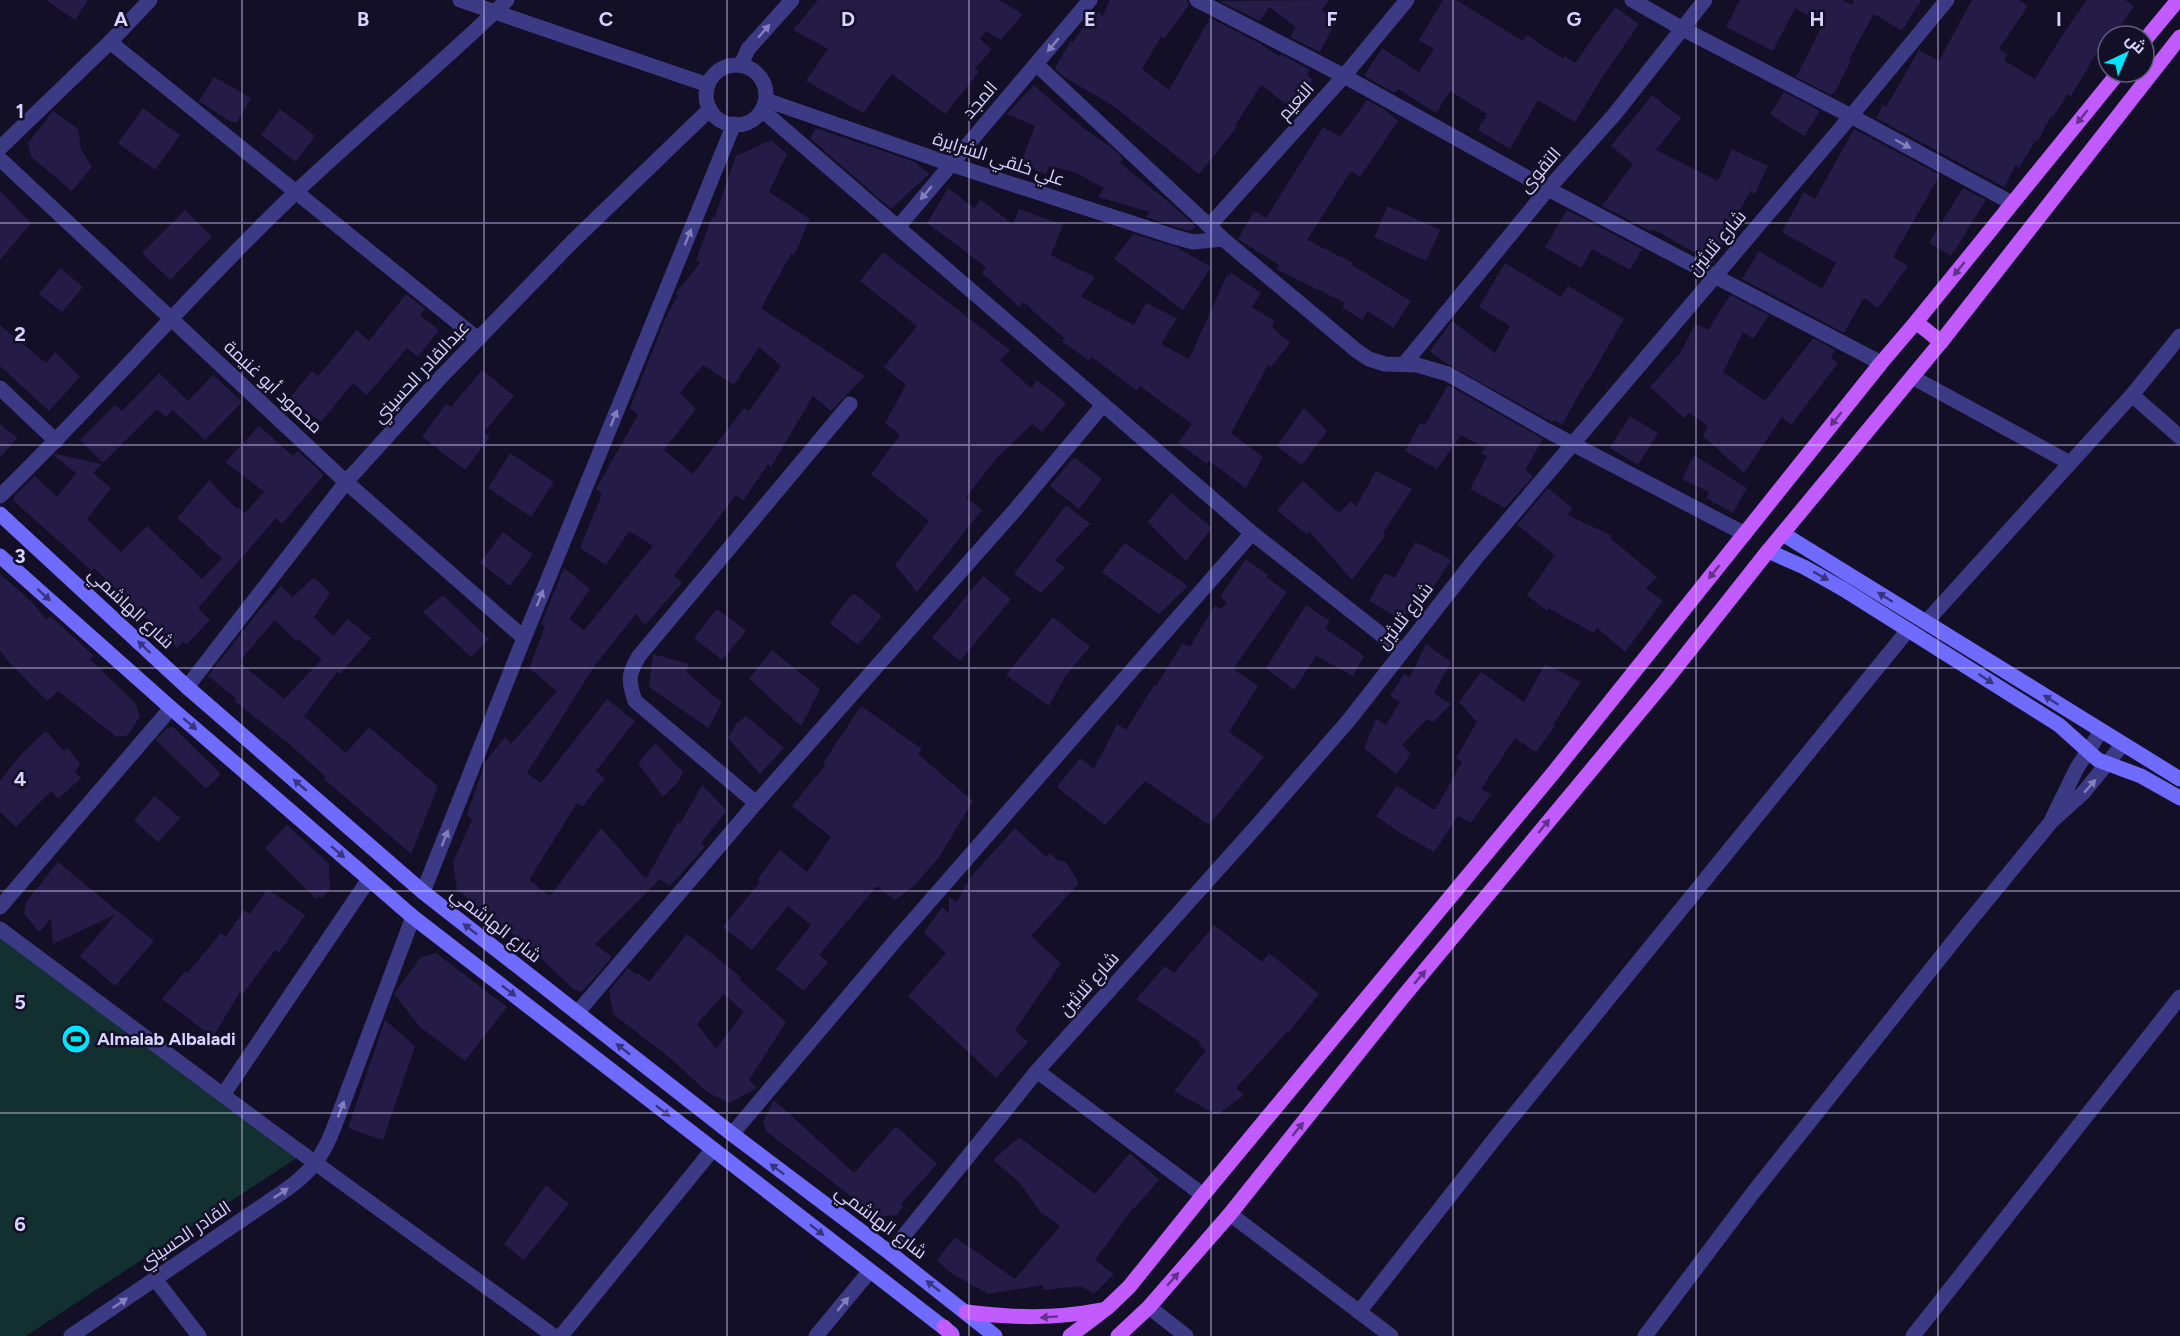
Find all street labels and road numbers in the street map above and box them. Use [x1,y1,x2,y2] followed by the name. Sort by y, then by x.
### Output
[958,77,1002,123] street label: المجد
[1273,77,1320,125] street label: النعيم
[929,127,1068,194] street label: علي خلقي الشرايرة
[1514,143,1566,197] street label: التقوى
[1683,206,1752,281] street label: شارع ثلاثين
[368,316,476,430] street label: عبدالقادر الحسيني
[219,336,327,438] street label: محمود أبو غنيمة
[82,563,178,655] street label: شارع الهاشمي
[1372,578,1439,654] street label: شارع ثلاثين
[444,883,546,970] street label: شارع الهاشمي
[1054,947,1124,1021] street label: شارع ثلاثين
[829,1180,931,1266] street label: شارع الهاشمي
[135,1196,237,1276] street label: القادر الحسيني

